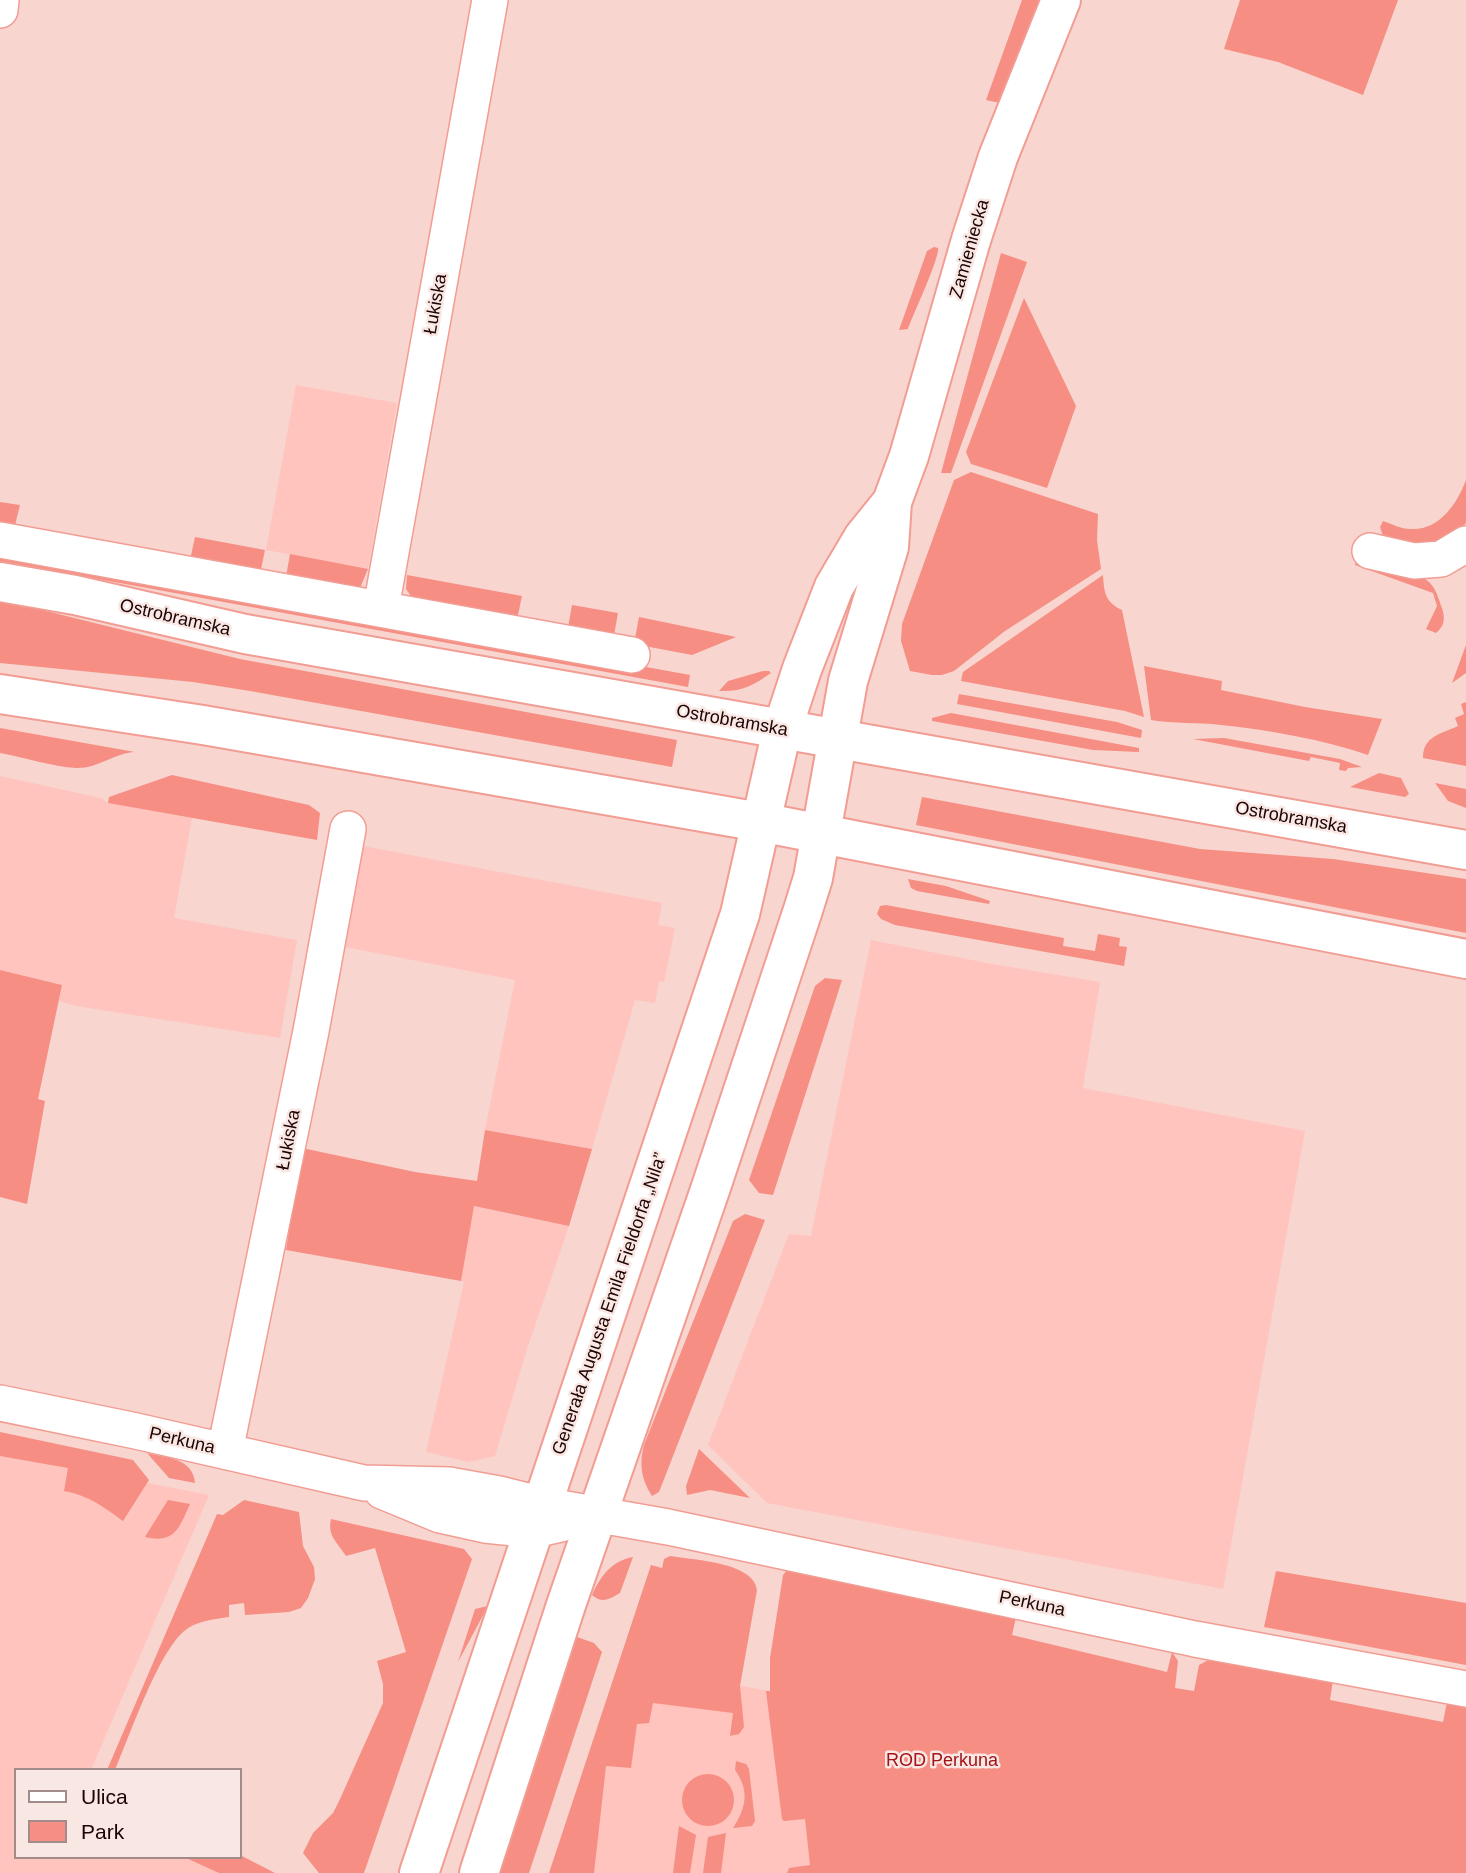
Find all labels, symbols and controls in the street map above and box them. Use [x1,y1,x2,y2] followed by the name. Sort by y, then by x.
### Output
[946,197,994,301] street label: Zamieniecka
[420,272,452,336] street label: Łukiska
[118,595,232,641] street label: Ostrobramska
[674,701,790,741] street label: Ostrobramska
[1233,798,1349,838] street label: Ostrobramska
[273,1108,305,1172] street label: Łukiska
[548,1150,672,1458] street label: Generała Augusta Emila Fieldorfa „Nila”
[147,1423,217,1459] street label: Perkuna
[997,1586,1067,1622] street label: Perkuna
[886,1750,998,1772] park label: ROD Perkuna
[14,1768,242,1859] legend
[81,1785,128,1808] text: Ulica
[81,1820,124,1843] text: Park

